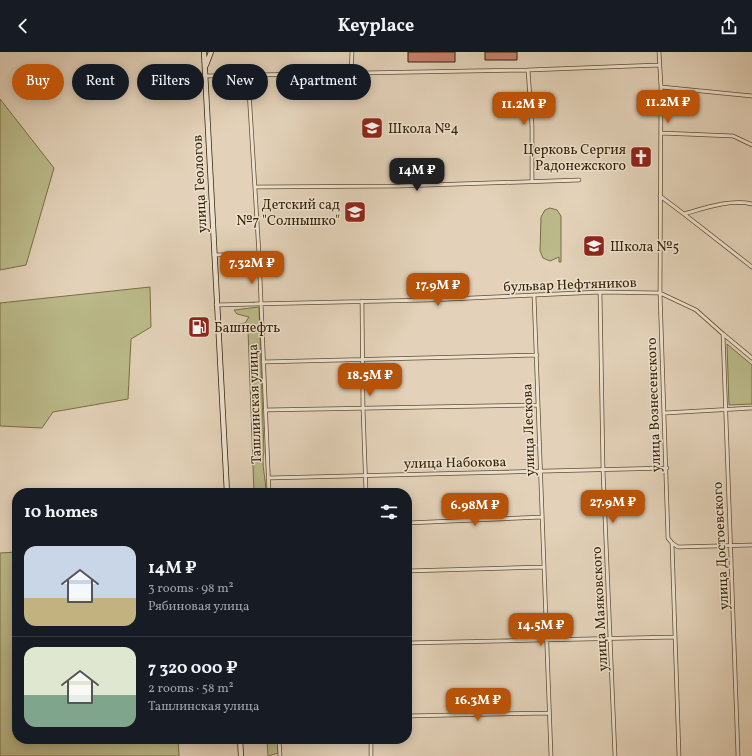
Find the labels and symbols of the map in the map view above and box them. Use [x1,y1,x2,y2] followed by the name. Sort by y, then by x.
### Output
[631,90,705,124] pin: 11.2M ₽
[487,92,561,126] pin: 11.2M ₽
[359,115,385,141] school or university icon: Школа №4
[388,120,459,139] place label: Школа №4
[188,134,213,234] street label: улица Геологов
[523,141,626,176] place label: Церковь Сергия Радонежского
[628,144,654,170] church icon: Церковь Сергия Радонежского
[389,158,445,192] pin: 14M ₽
[236,196,340,231] place label: Детский сад №7 "Солнышко"
[342,199,368,225] school or university icon: Детский сад №7 "Солнышко"
[581,233,607,259] school or university icon: Школа №5
[610,238,679,257] place label: Школа №5
[215,251,289,285] pin: 7.32M ₽
[401,273,475,307] pin: 17.9M ₽
[503,274,637,297] street label: бульвар Нефтяников
[186,314,212,340] fuel station icon: Башнефть
[214,319,280,338] place label: Башнефть
[643,337,666,473] street label: улица Вознесенского
[244,344,267,464] street label: Ташлинская улица
[333,363,407,397] pin: 18.5M ₽
[518,383,541,477] street label: улица Лескова
[403,453,507,474] street label: улица Набокова
[709,481,734,610] street label: улица Достоевского
[576,490,650,524] pin: 27.9M ₽
[438,493,512,527] pin: 6.98M ₽
[588,546,613,672] street label: улица Маяковского
[504,613,578,647] pin: 14.5M ₽
[441,688,515,722] pin: 16.3M ₽

